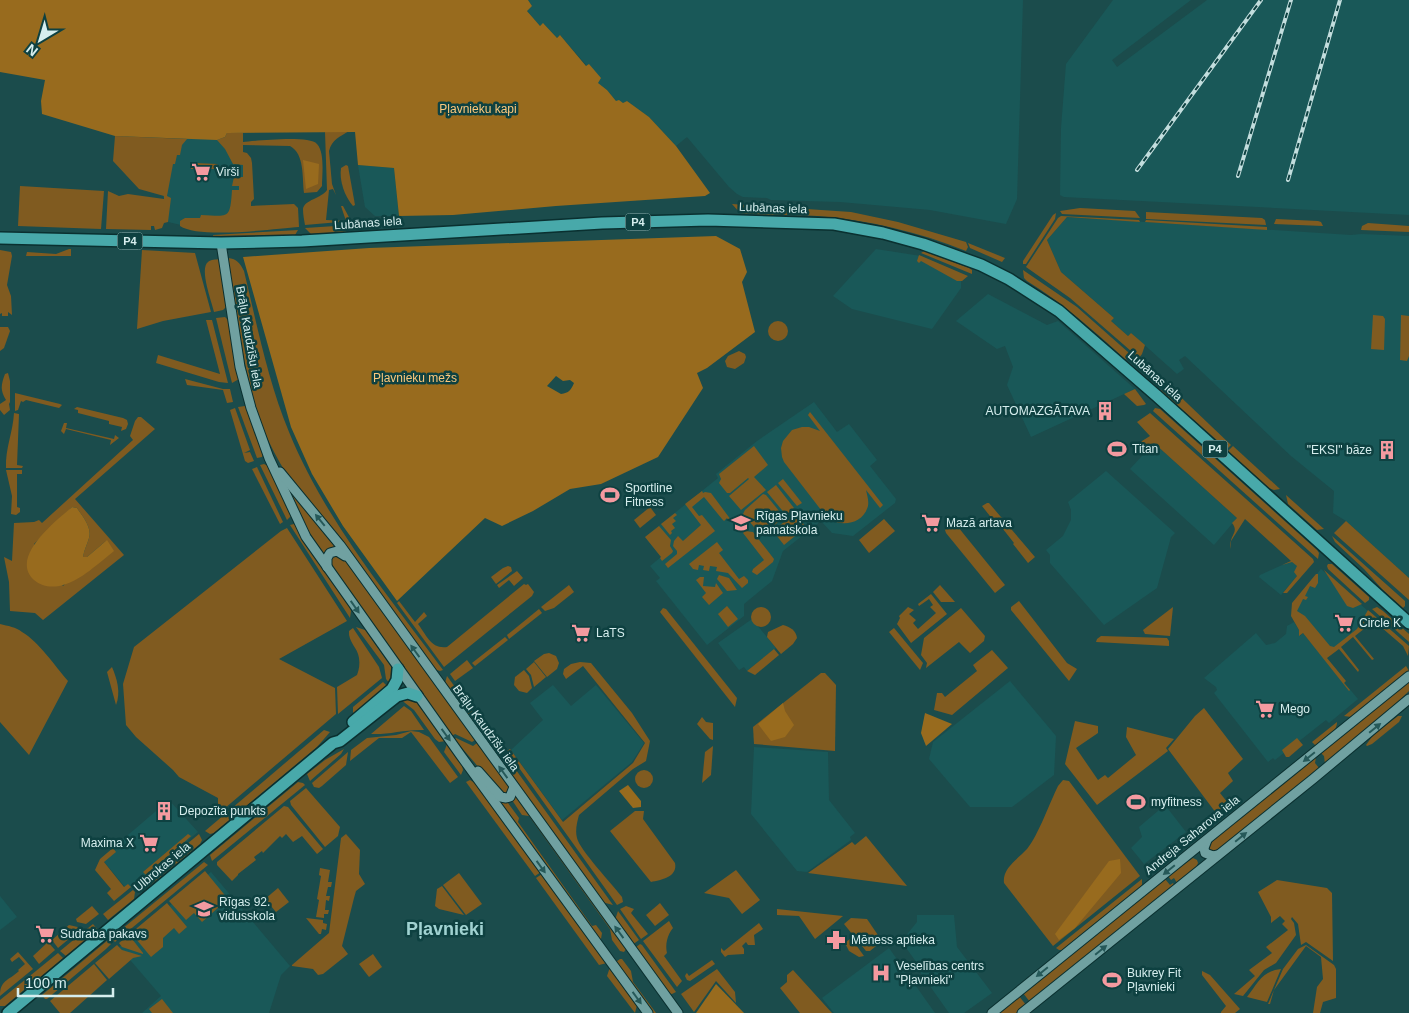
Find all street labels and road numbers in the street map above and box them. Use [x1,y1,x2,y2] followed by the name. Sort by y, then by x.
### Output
[739,200,808,216] street label: Lubānas iela
[626,213,650,230] road number: P4
[334,214,403,232] street label: Lubānas iela
[118,232,142,250] road number: P4
[233,285,265,389] street label: Brāļu Kaudzīšu iela
[1125,348,1185,404] street label: Lubānas iela
[1202,440,1228,458] road number: P4
[450,682,522,774] street label: Brāļu Kaudzīšu iela
[1142,792,1243,878] street label: Andreja Saharova iela
[131,839,193,895] street label: Ulbrokas iela

